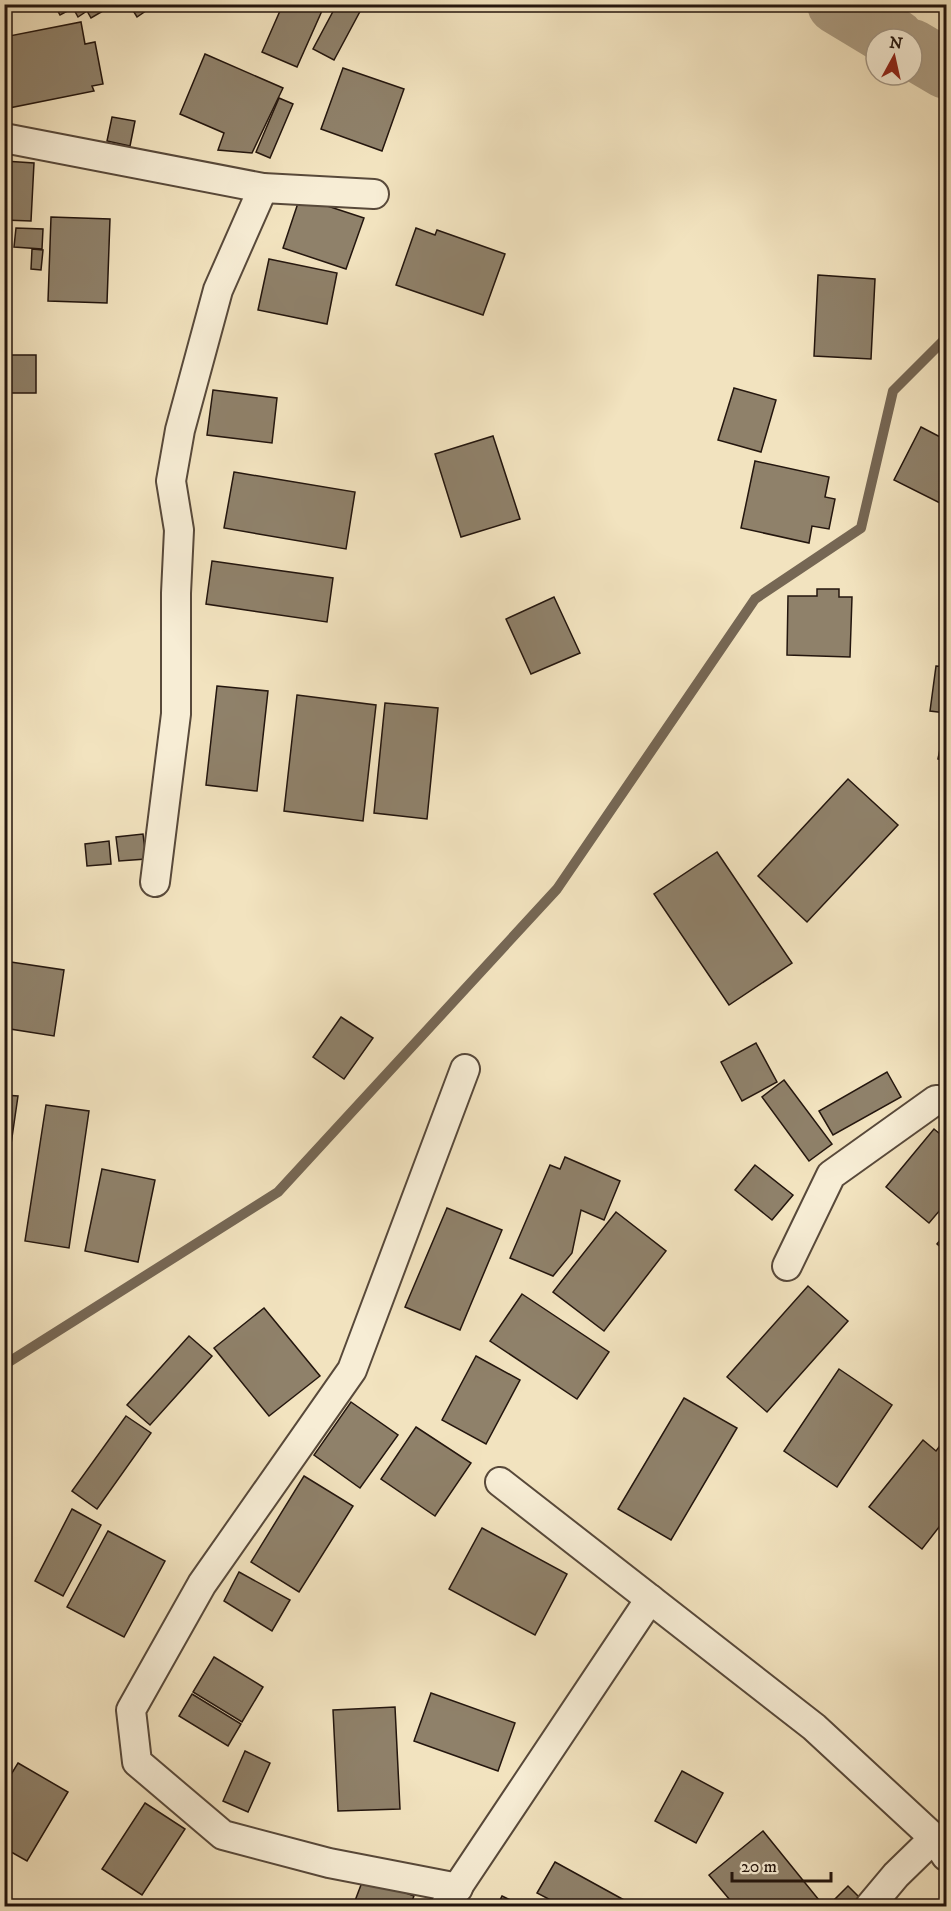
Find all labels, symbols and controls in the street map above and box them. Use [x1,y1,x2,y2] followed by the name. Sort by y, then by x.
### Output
[864,27,924,87] north arrow
[888,32,904,54] text: N
[732,1845,831,1883] scale bar
[741,1856,777,1878] text: 20 m

